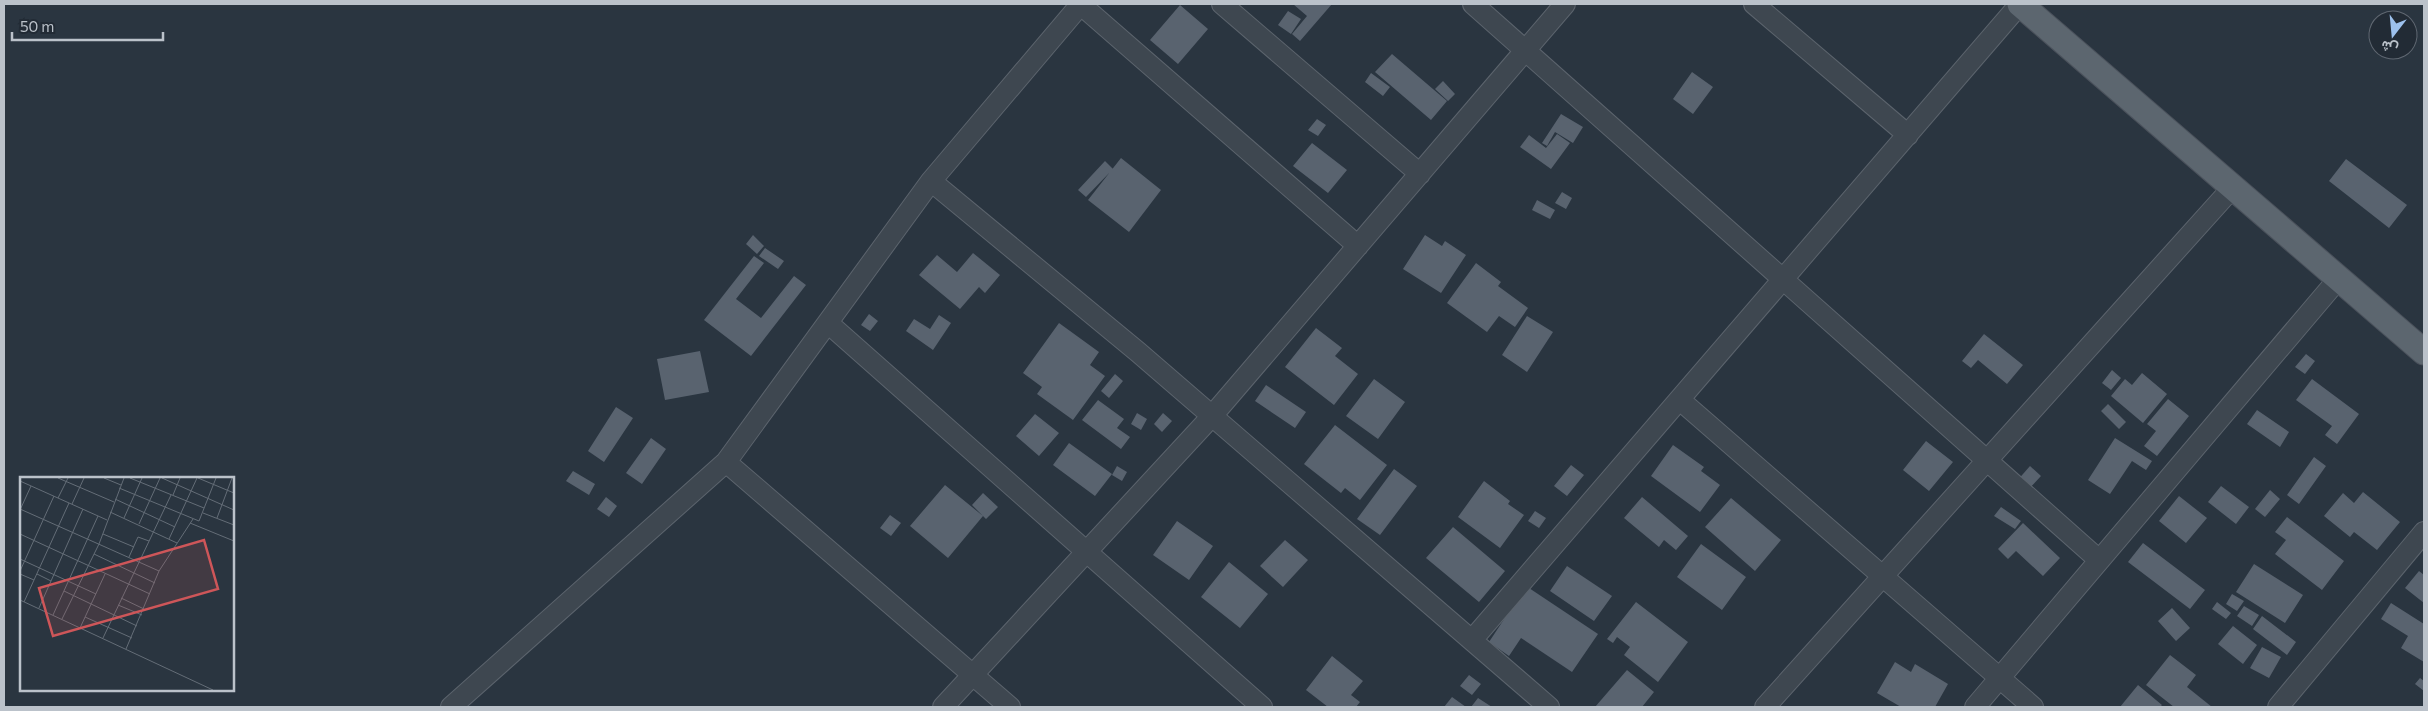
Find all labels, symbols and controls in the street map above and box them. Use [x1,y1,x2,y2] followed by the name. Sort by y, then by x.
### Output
[12,10,164,42] scale bar
[2368,10,2418,60] north arrow
[20,17,54,35] text: 50 m
[2379,36,2400,58] text: ش
[20,477,234,691] inset map

